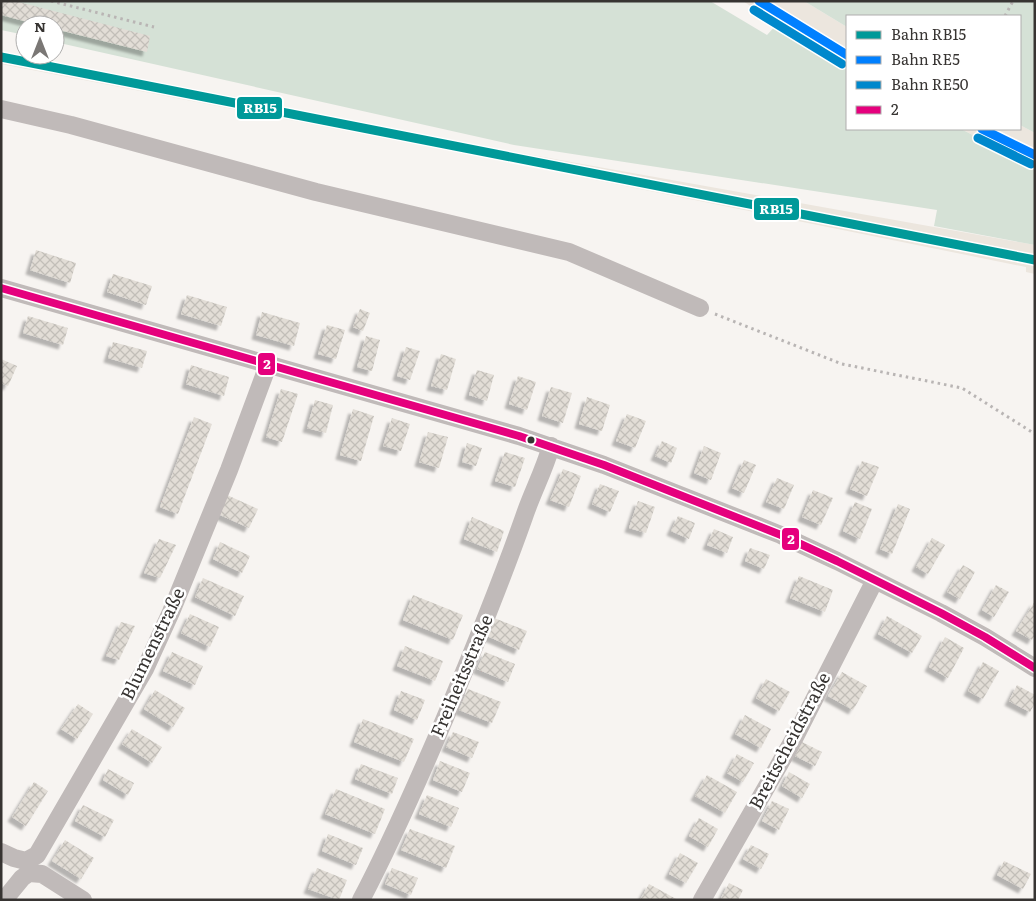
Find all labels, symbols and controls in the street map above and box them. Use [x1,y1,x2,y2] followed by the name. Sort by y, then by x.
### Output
[15,15,65,65] north arrow
[846,15,1021,130] legend
[34,16,46,36] text: N
[891,22,967,45] text: Bahn RB15
[891,47,960,70] text: Bahn RE5
[891,72,969,95] text: Bahn RE50
[236,96,283,120] line badge: RB15
[243,97,277,117] text: RB15
[891,97,899,120] text: 2
[753,197,800,221] line badge: RB15
[759,198,793,218] text: RB15
[257,352,276,376] line badge: 2
[263,353,271,373] text: 2
[526,435,536,445] unlabelled marker
[781,527,800,551] line badge: 2
[787,528,795,548] text: 2
[113,583,191,704] street label: Blumenstraße
[423,610,499,741] street label: Freiheitsstraße
[741,667,836,814] street label: Breitscheidstraße

